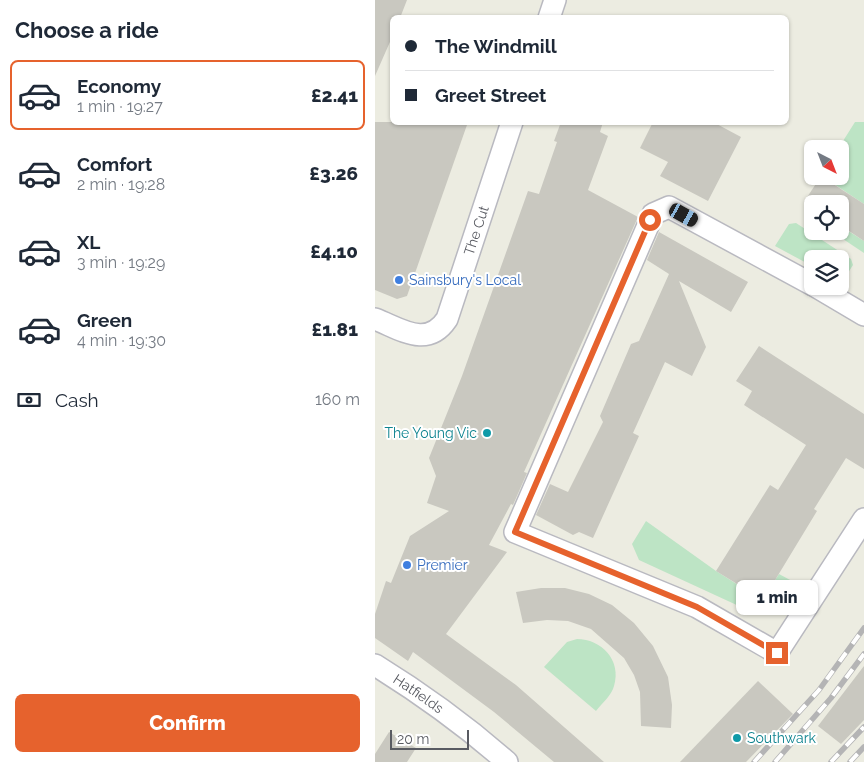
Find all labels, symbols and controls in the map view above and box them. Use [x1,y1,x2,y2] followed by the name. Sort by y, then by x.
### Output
[15,17,159,43] text: Choose a ride
[435,35,557,57] text: The Windmill
[17,73,62,118] icon: car
[77,75,161,97] text: Economy
[311,84,358,106] text: £2.41
[435,84,546,106] text: Greet Street
[77,97,163,116] text: 1 min · 19:27
[804,140,849,185] north arrow
[804,140,849,295] map controls
[17,151,62,196] icon: car
[77,153,152,175] text: Comfort
[309,162,358,184] text: £3.26
[77,175,165,194] text: 2 min · 19:28
[804,195,849,240] button: locate
[667,201,700,229] car
[461,203,492,257] street label: The Cut
[639,209,661,231] route start
[17,229,62,274] icon: car
[77,231,100,253] text: XL
[310,240,358,262] text: £4.10
[804,250,849,295] button: layers
[77,253,165,272] text: 3 min · 19:29
[409,272,521,288] place label: Sainsbury's Local
[393,274,405,286] marker: Sainsbury's Local
[17,307,62,352] icon: car
[77,309,132,331] text: Green
[312,318,358,340] text: £1.81
[77,331,166,350] text: 4 min · 19:30
[15,386,43,414] icon: cash
[55,389,99,411] text: Cash
[315,390,360,409] text: 160 m
[384,425,477,441] place label: The Young Vic
[481,427,493,439] marker: The Young Vic
[417,557,468,573] place label: Premier
[401,559,413,571] marker: Premier
[736,580,818,616] callout: 1 min
[756,588,798,607] text: 1 min
[766,642,788,664] route end
[390,671,447,716] street label: Hatfields
[15,694,360,752] button: Confirm
[390,727,469,750] scale bar
[747,730,817,746] place label: Southwark
[397,731,429,747] text: 20 m
[731,732,743,744] marker: Southwark

